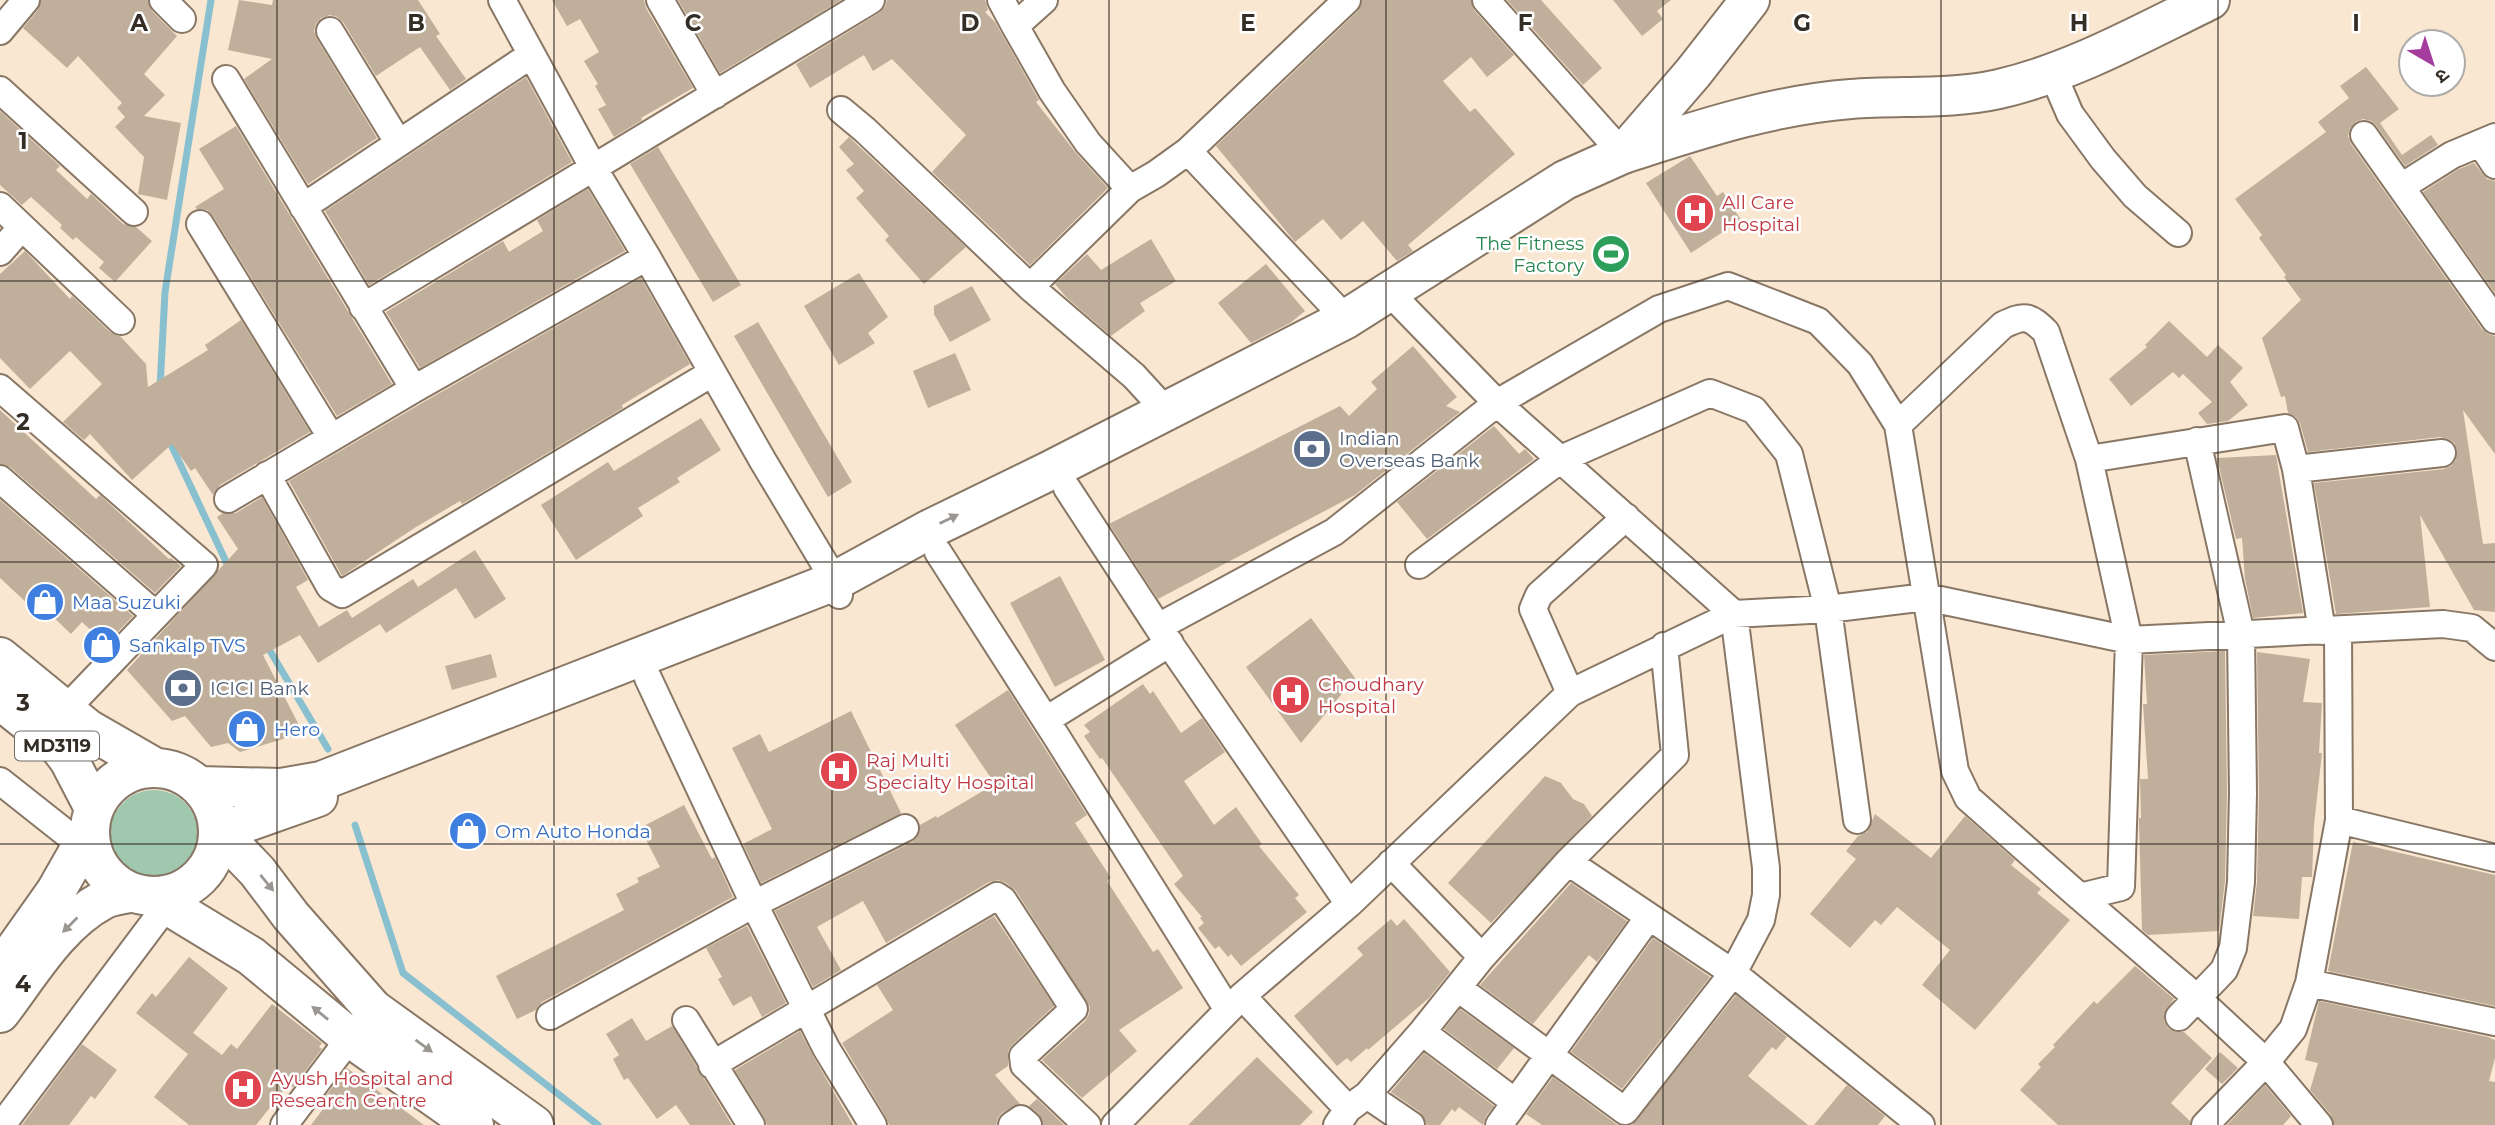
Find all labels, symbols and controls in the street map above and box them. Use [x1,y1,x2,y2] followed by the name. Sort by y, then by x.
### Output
[129,9,148,37] text: A
[407,9,425,37] text: B
[685,9,702,37] text: C
[961,9,980,37] text: D
[1240,9,1256,37] text: E
[1518,9,1533,37] text: F
[1793,9,1811,37] text: G
[2070,9,2088,37] text: H
[2352,9,2360,37] text: I
[2397,28,2467,98] north arrow
[2430,63,2454,89] text: उ
[18,127,28,155] text: 1
[1722,191,1800,236] place label: All Care Hospital
[1674,192,1716,234] hospital icon: All Care Hospital
[1476,232,1585,277] place label: The Fitness Factory
[1590,233,1632,275] sports icon: The Fitness Factory
[16,408,30,436] text: 2
[1339,427,1480,472] place label: Indian Overseas Bank
[1291,428,1333,470] bank icon: Indian Overseas Bank
[939,514,959,525] one-way arrow
[24,581,66,623] shop icon: Maa Suzuki
[72,591,181,614] place label: Maa Suzuki
[81,624,123,666] shop icon: Sankalp TVS
[129,634,246,657] place label: Sankalp TVS
[162,667,204,709] bank icon: ICICI Bank
[1318,673,1424,718] place label: Choudhary Hospital
[1270,674,1312,716] hospital icon: Choudhary Hospital
[210,677,310,700] place label: ICICI Bank
[15,689,30,717] text: 3
[226,708,268,750] shop icon: Hero
[274,718,320,741] place label: Hero
[15,732,99,760] road number: MD3119
[866,749,1034,794] place label: Raj Multi Specialty Hospital
[818,750,860,792] hospital icon: Raj Multi Specialty Hospital
[447,810,489,852] shop icon: Om Auto Honda
[495,820,651,843] place label: Om Auto Honda
[259,875,274,892] one-way arrow
[62,916,79,933] one-way arrow
[15,970,31,998] text: 4
[311,1005,329,1020] one-way arrow
[415,1039,433,1053] one-way arrow
[270,1067,453,1112] place label: Ayush Hospital and Research Centre
[222,1068,264,1110] hospital icon: Ayush Hospital and Research Centre

